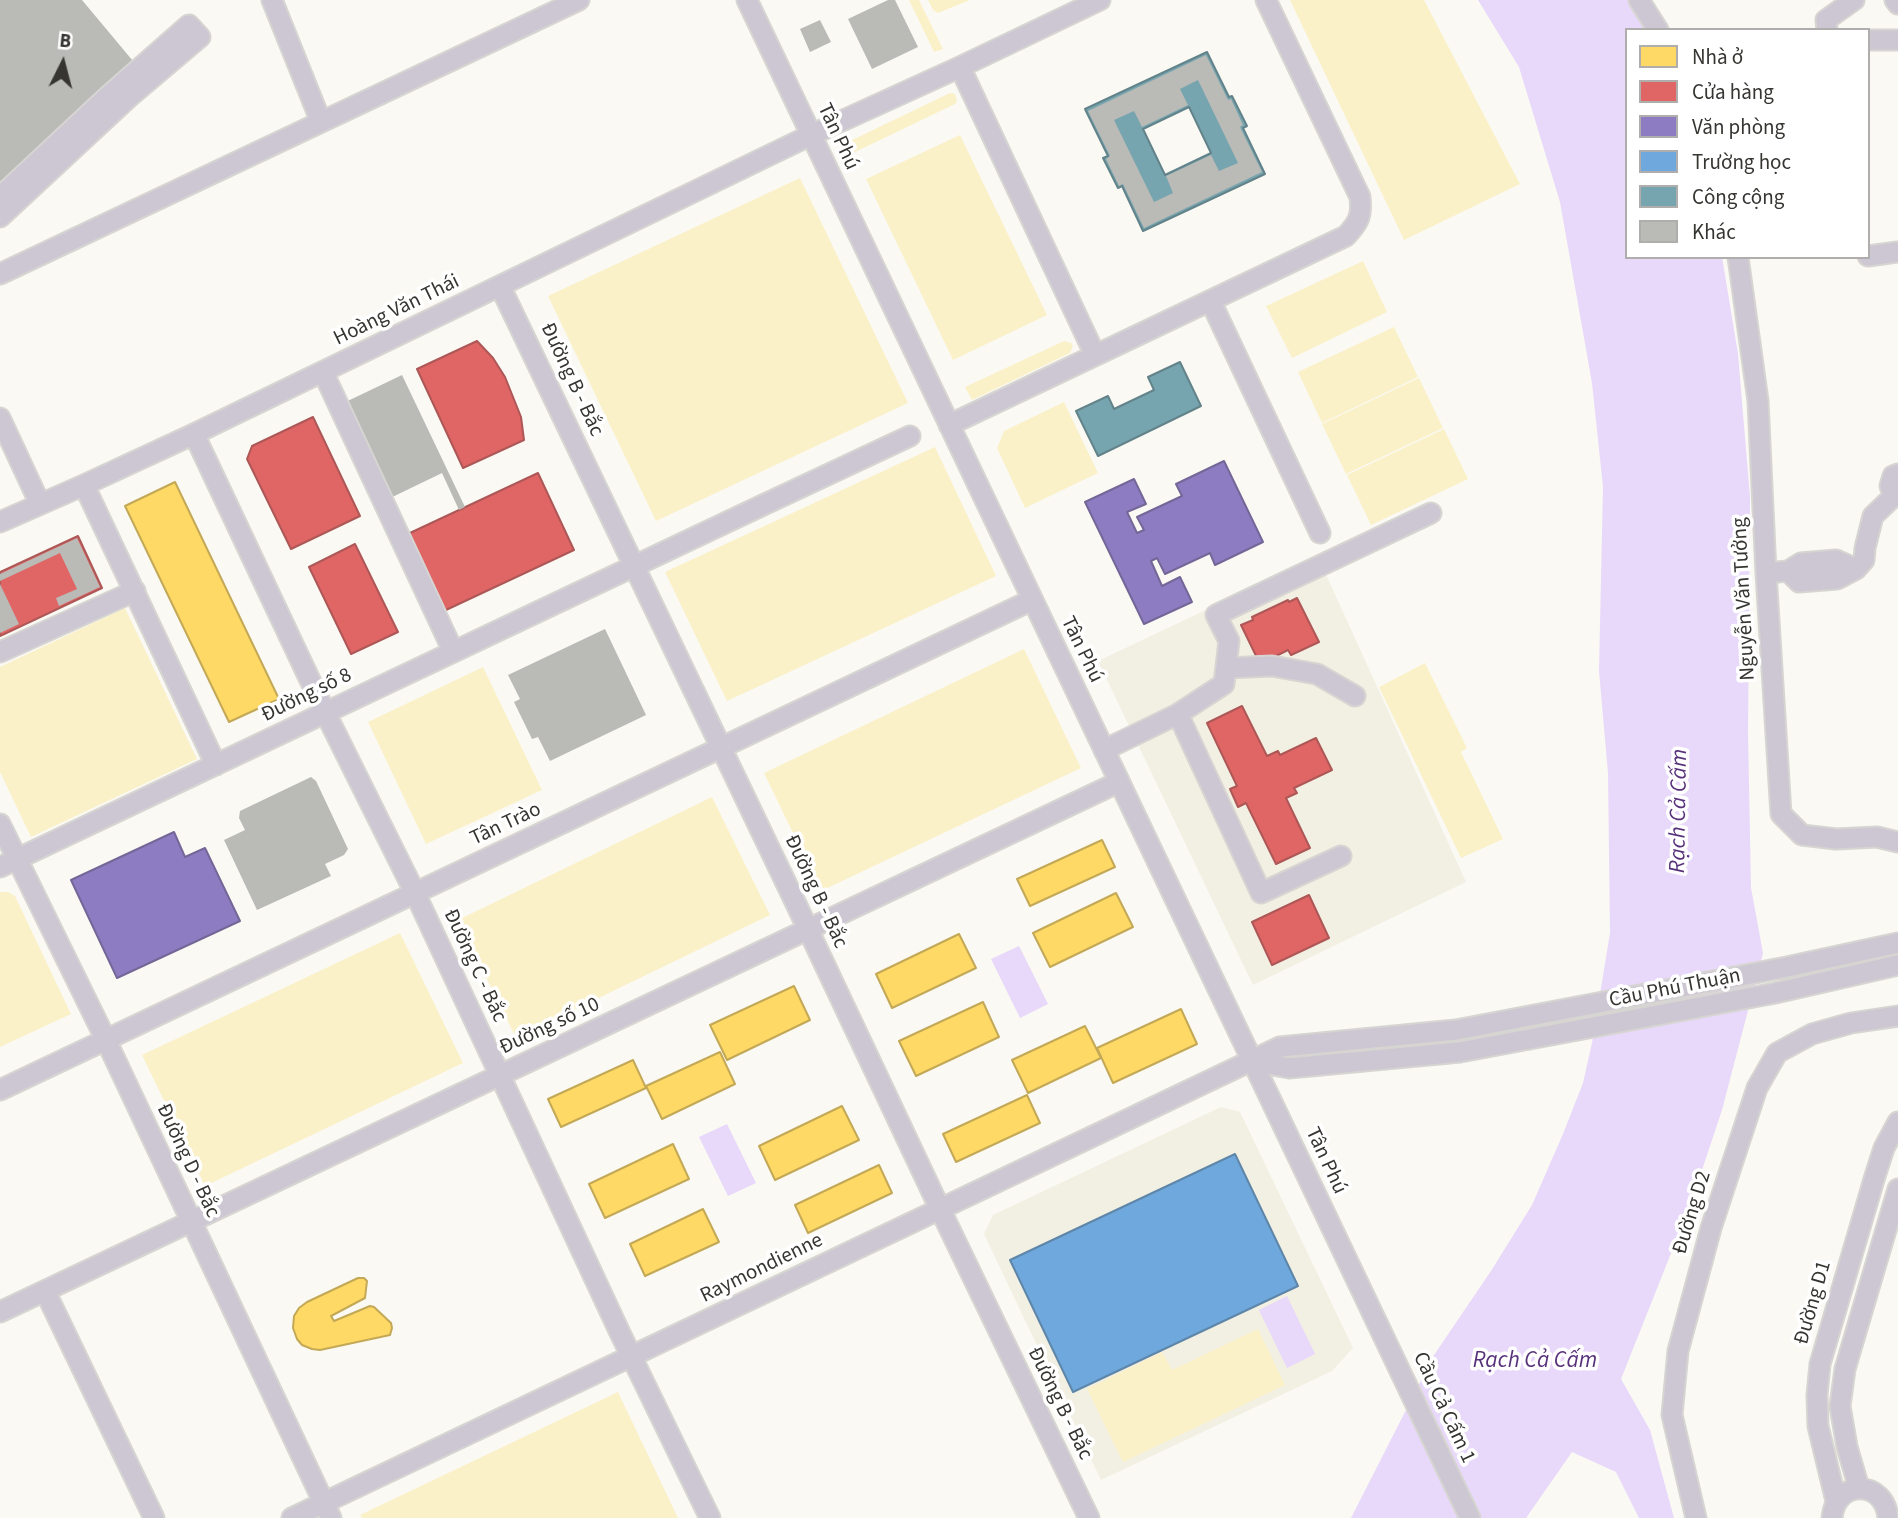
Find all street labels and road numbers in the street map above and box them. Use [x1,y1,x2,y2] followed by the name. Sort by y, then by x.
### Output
[811,100,863,174] street label: Tân Phú
[330,270,464,352] street label: Hoàng Văn Thái
[534,319,608,441] street label: Đường B - Bắc
[1728,517,1762,681] street label: Nguyễn Văn Tưởng
[1054,613,1108,687] street label: Tân Phú
[258,663,356,729] street label: Đường số 8
[467,798,545,852] street label: Tân Trào
[778,831,852,953] street label: Đường B - Bắc
[437,905,511,1027] street label: Đường C - Bắc
[1607,964,1743,1014] street label: Cầu Phú Thuận
[496,993,604,1061] street label: Đường số 10
[150,1100,224,1222] street label: Đường D - Bắc
[1299,1124,1351,1198] street label: Tân Phú
[1668,1168,1718,1258] street label: Đường D2
[697,1228,827,1310] street label: Raymondienne
[1790,1258,1838,1348] street label: Đường D1
[1021,1344,1097,1464] street label: Đường B - Bắc
[1406,1348,1480,1468] street label: Cầu Cả Cấm 1

